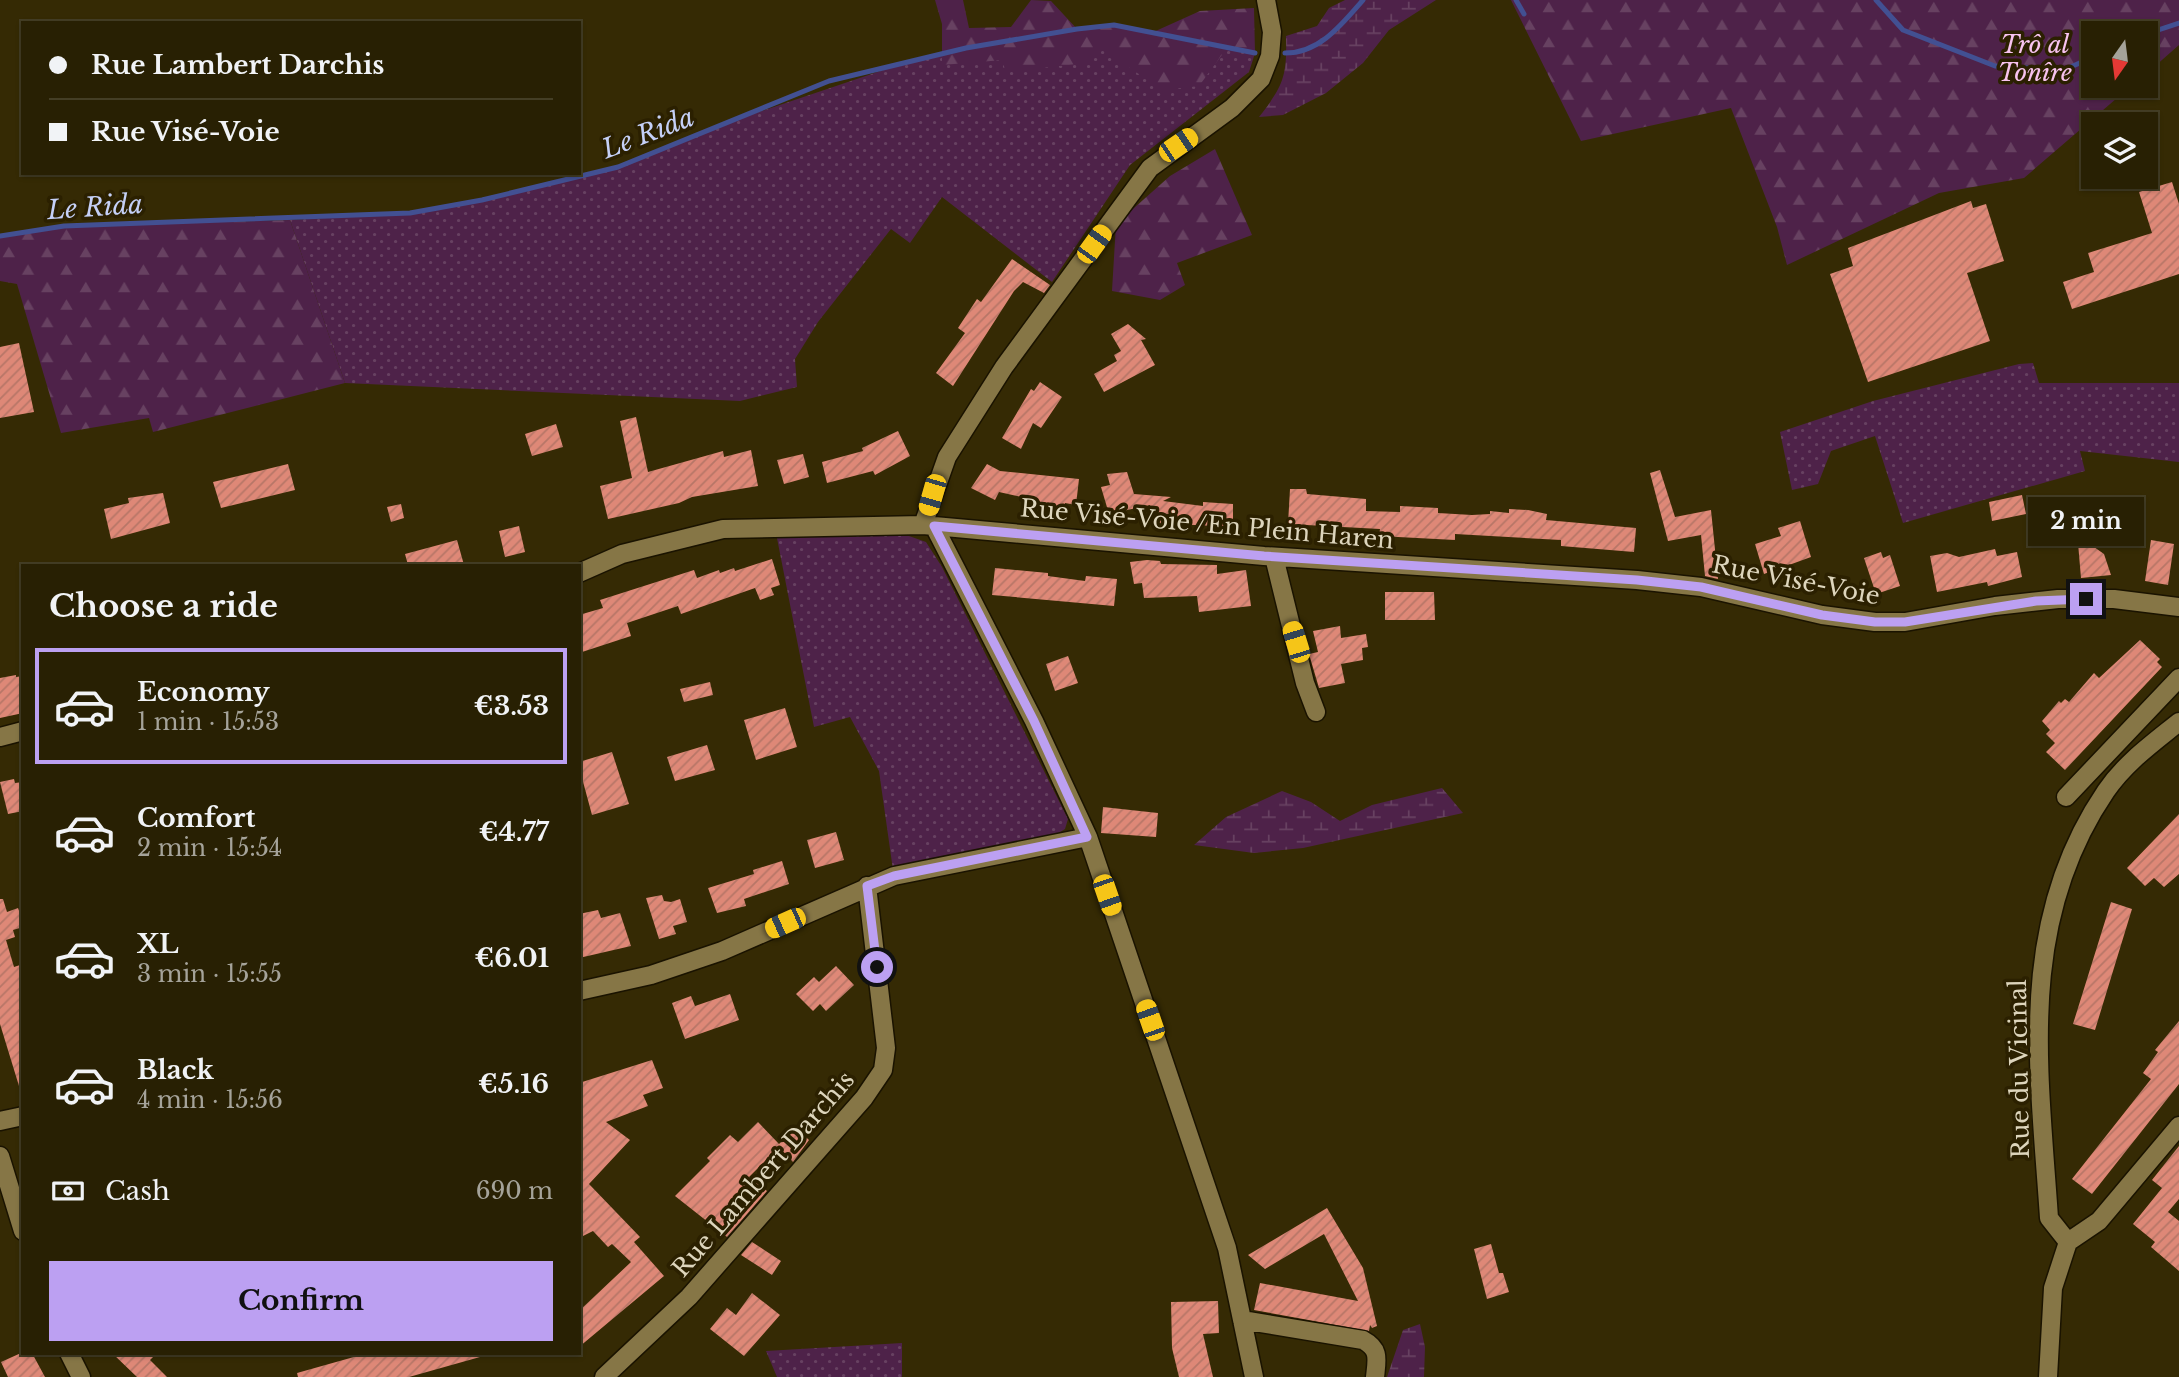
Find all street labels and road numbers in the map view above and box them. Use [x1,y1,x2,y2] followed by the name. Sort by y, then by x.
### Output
[1019,493,1395,555] street label: Rue Visé-Voie /En Plein Haren
[1710,549,1882,611] street label: Rue Visé-Voie
[2003,979,2035,1159] street label: Rue du Vicinal
[666,1065,860,1283] street label: Rue Lambert Darchis

